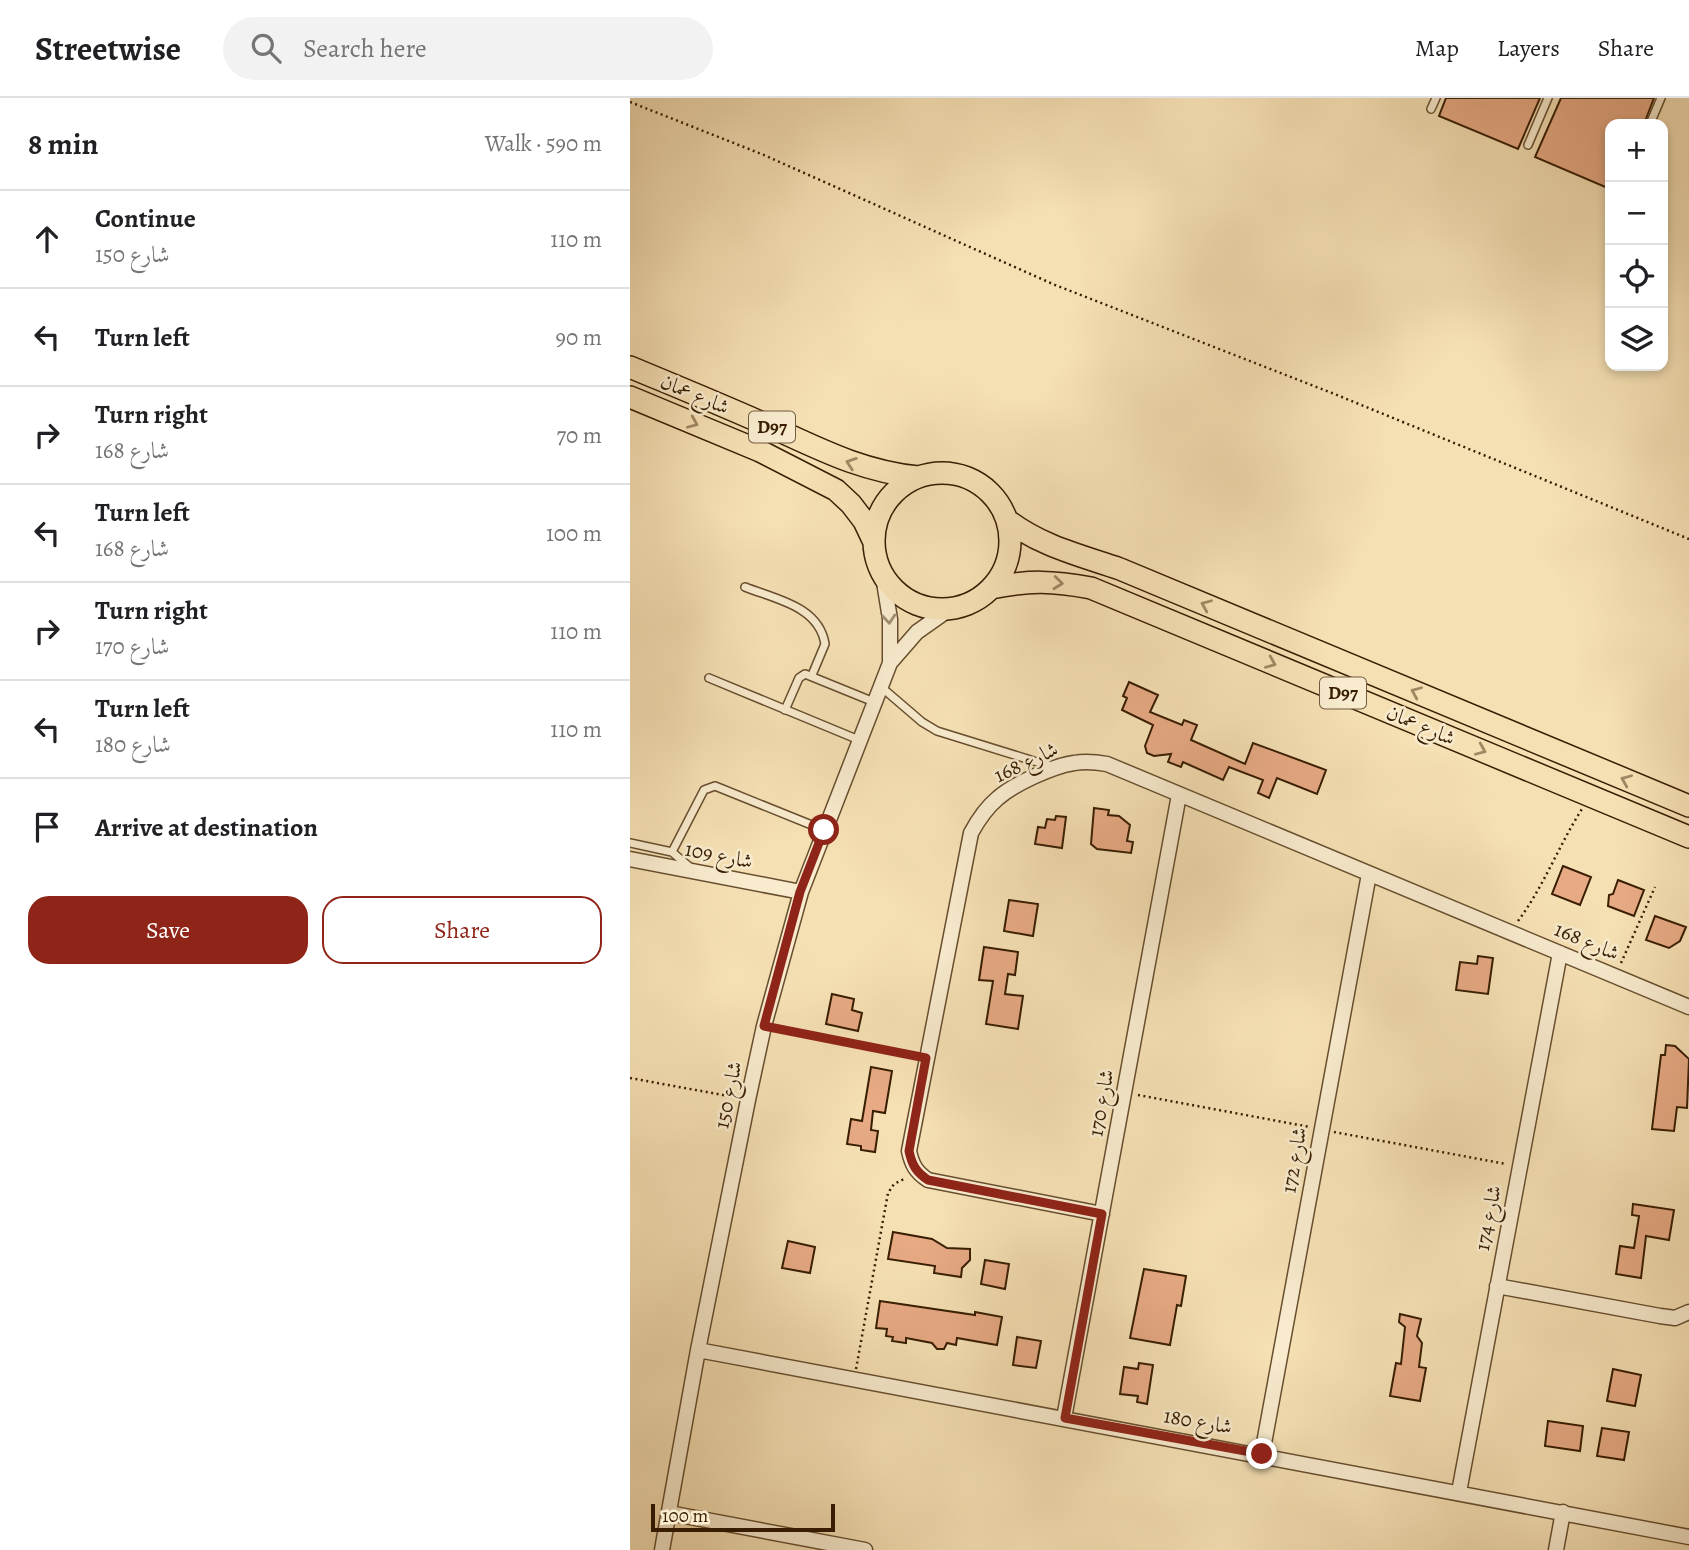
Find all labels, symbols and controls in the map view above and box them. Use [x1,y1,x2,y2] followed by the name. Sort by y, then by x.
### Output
[223,17,713,80] search box
[35,26,181,71] text: Streetwise
[247,29,285,67] icon: search
[303,31,427,66] text: Search here
[1415,32,1459,64] text: Map
[1497,32,1560,64] text: Layers
[1598,32,1654,64] text: Share
[1605,119,1668,371] map controls
[1605,119,1668,182] button: +
[28,124,98,164] text: 8 min
[485,128,602,159] text: Walk · 590 m
[1605,182,1668,245] button: −
[95,201,196,236] text: Continue
[28,220,66,258] icon: ahead
[550,224,602,255] text: 110 m
[95,239,170,270] text: شارع 150
[1605,245,1668,308] button: locate
[1605,308,1668,371] button: layers
[28,318,66,356] icon: left
[95,320,190,355] text: Turn left
[556,322,602,353] text: 90 m
[655,367,734,425] street label: شارع عمان
[95,397,208,432] text: Turn right
[749,412,795,442] road number: D97
[686,415,698,429] one-way arrow
[28,416,66,454] icon: right
[556,420,602,451] text: 70 m
[95,435,169,466] text: شارع 168
[846,457,858,471] one-way arrow
[95,495,190,530] text: Turn left
[28,514,66,552] icon: left
[546,518,602,549] text: 100 m
[95,533,169,564] text: شارع 168
[1053,575,1064,590] one-way arrow
[95,593,208,628] text: Turn right
[1201,599,1213,613] one-way arrow
[28,612,66,650] icon: right
[881,614,896,625] one-way arrow
[550,616,602,647] text: 110 m
[95,631,169,662] text: شارع 170
[1264,654,1276,668] one-way arrow
[1320,678,1366,708] road number: D97
[1411,687,1423,701] one-way arrow
[95,691,190,726] text: Turn left
[1381,698,1460,756] street label: شارع عمان
[28,710,66,748] icon: left
[550,714,602,745] text: 110 m
[95,729,171,760] text: شارع 180
[989,735,1064,793] street label: شارع 168
[1473,742,1486,756] one-way arrow
[1621,774,1633,788] one-way arrow
[28,808,66,846] icon: arrive
[95,810,318,845] text: Arrive at destination
[808,814,839,845] route start
[682,835,755,879] street label: شارع 109
[28,896,308,964] button: Save
[322,896,602,964] button: Share
[1549,915,1624,971] street label: شارع 168
[707,1059,753,1132] street label: شارع 150
[1081,1067,1125,1140] street label: شارع 170
[1274,1125,1318,1196] street label: شارع 172
[1468,1183,1512,1254] street label: شارع 174
[1161,1401,1234,1445] street label: شارع 180
[1246,1438,1277,1469] route end
[651,1501,835,1533] scale bar
[662,1503,708,1529] text: 100 m

